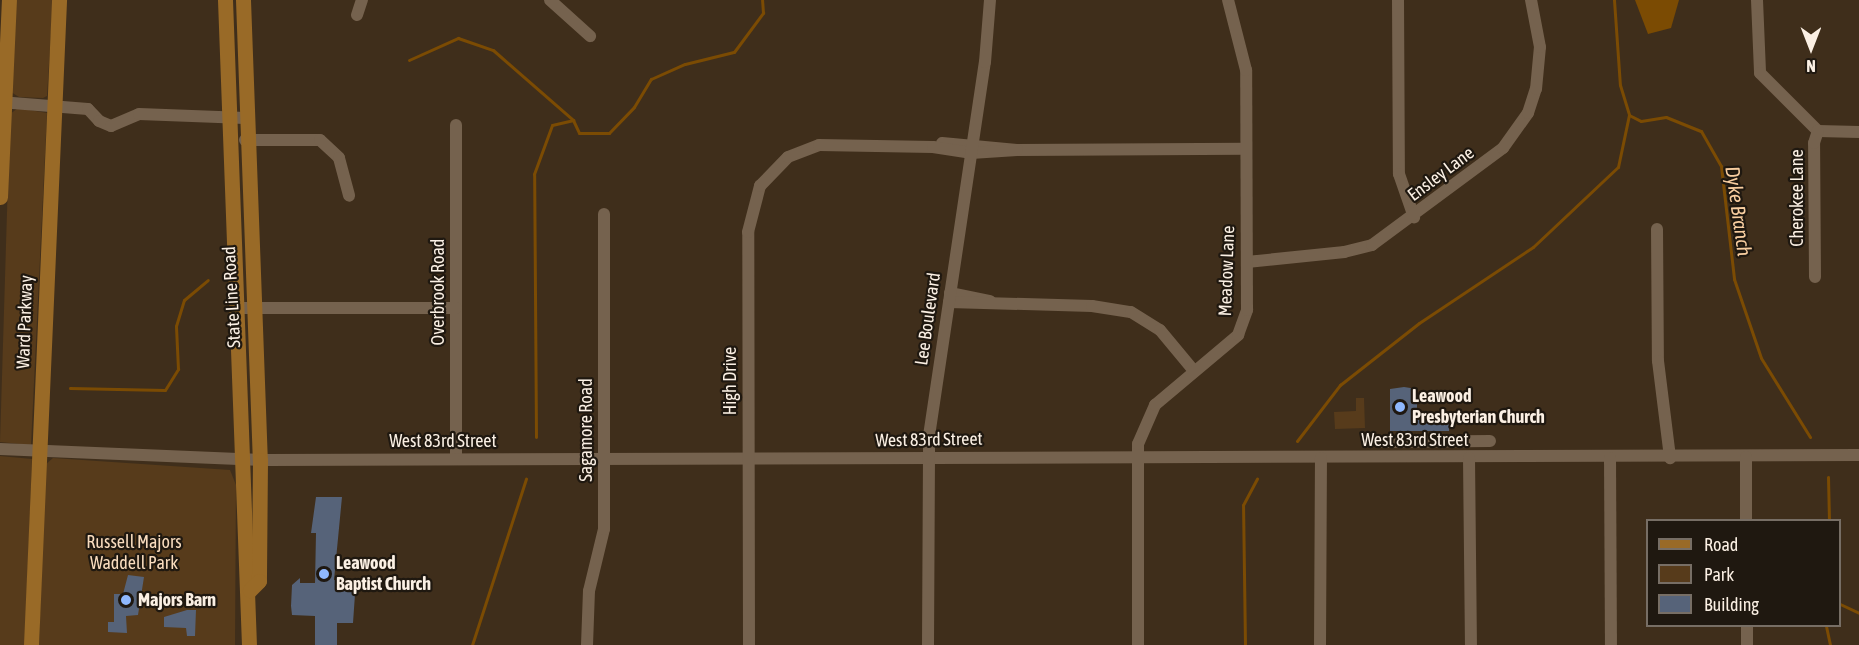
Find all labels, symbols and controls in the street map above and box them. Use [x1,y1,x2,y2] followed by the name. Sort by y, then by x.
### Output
[1781,18,1841,78] north arrow
[1806,57,1816,75] text: N
[1404,142,1478,206] street label: Ensley Lane
[1786,149,1808,247] street label: Cherokee Lane
[1721,165,1757,257] water label: Dyke Branch
[1215,225,1239,317] street label: Meadow Lane
[427,239,449,345] street label: Overbrook Road
[219,246,245,348] street label: State Line Road
[911,271,945,367] street label: Lee Boulevard
[13,275,37,369] street label: Ward Parkway
[719,347,741,415] street label: High Drive
[575,378,597,482] street label: Sagamore Road
[1412,386,1545,428] place label: Leawood Presbyterian Church
[1393,400,1407,414] marker: Leawood Presbyterian Church
[875,428,983,452] street label: West 83rd Street
[1361,429,1469,451] street label: West 83rd Street
[389,430,497,452] street label: West 83rd Street
[1646,519,1841,627] legend
[86,532,182,574] park label: Russell Majors Waddell Park
[1704,534,1738,555] text: Road
[336,553,431,596] place label: Leawood Baptist Church
[1704,564,1734,585] text: Park
[317,567,331,581] marker: Leawood Baptist Church
[138,589,216,611] place label: Majors Barn
[119,593,133,607] marker: Majors Barn
[1704,594,1759,615] text: Building

